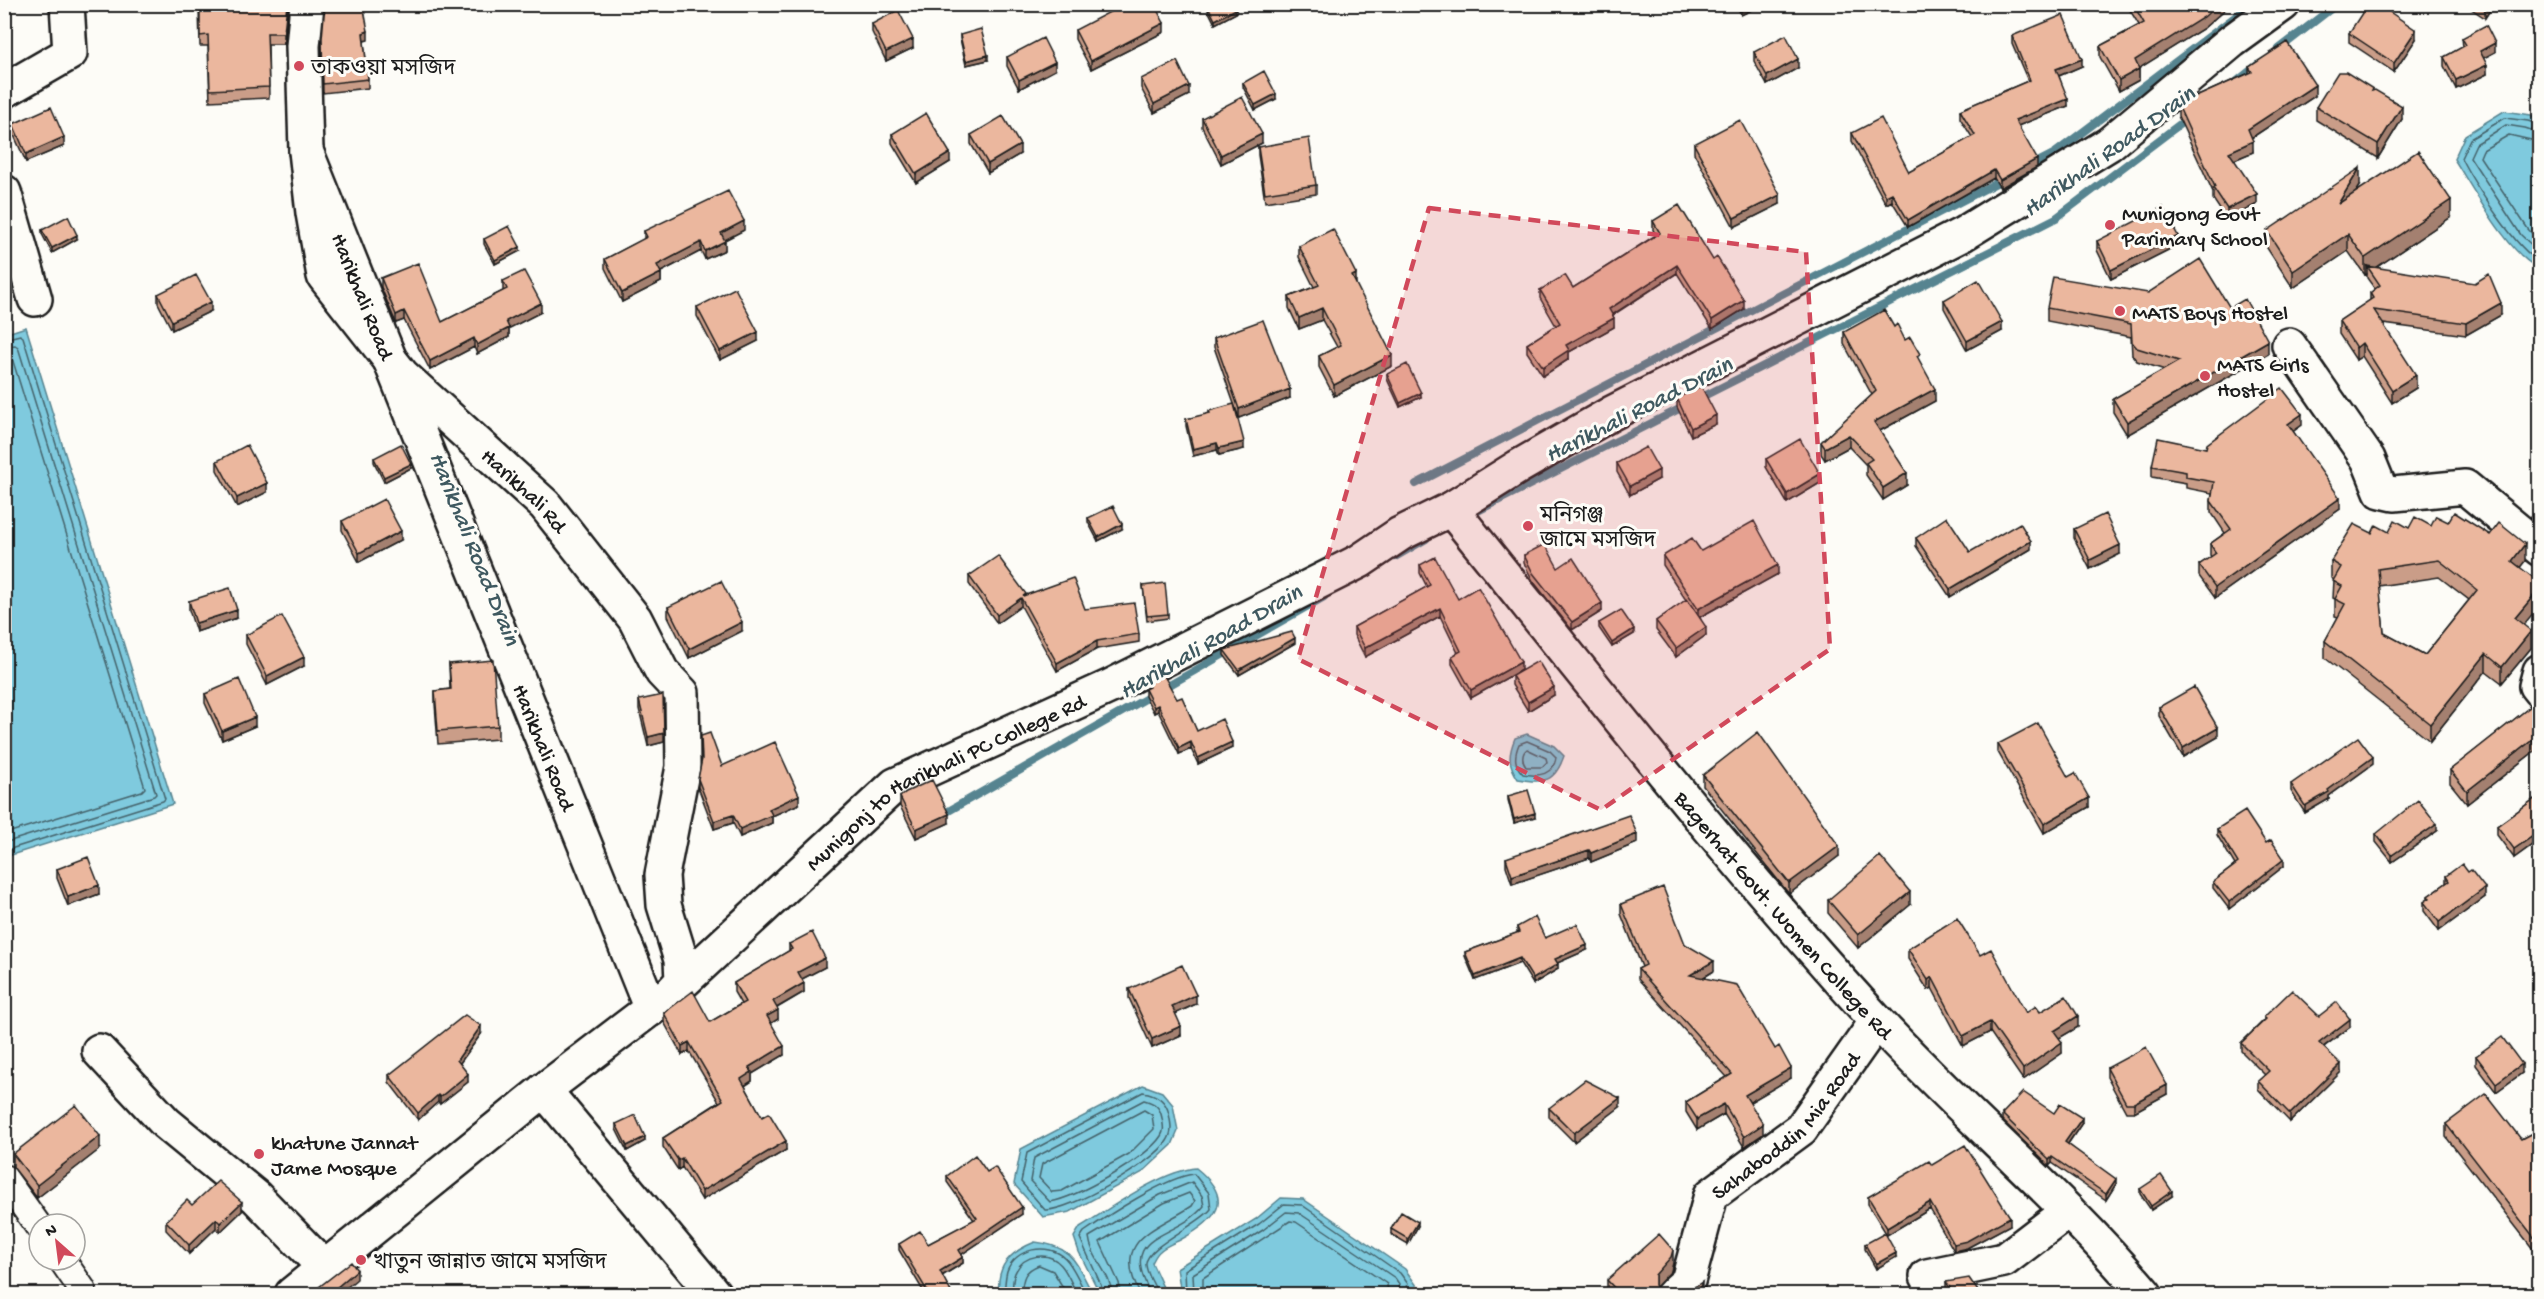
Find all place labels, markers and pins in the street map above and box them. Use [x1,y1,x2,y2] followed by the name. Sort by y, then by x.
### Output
[310,54,456,83] place label: তাকওয়া মসজিদ
[292,59,306,73] marker: তাকওয়া মসজিদ
[2121,203,2268,254] place label: Munigong Govt Parimary School
[2103,218,2117,232] marker: Munigong Govt Parimary School
[2132,302,2288,328] place label: MATS Boys Hostel
[2113,304,2127,318] marker: MATS Boys Hostel
[2217,354,2309,405] place label: MATS Girls Hostel
[2198,369,2212,383] marker: MATS Girls Hostel
[1539,501,1656,555] place label: মনিগঞ্জ জামে মসজিদ
[1521,519,1535,533] marker: মনিগঞ্জ জামে মসজিদ
[271,1132,419,1183] place label: khatune Jannat Jame Mosque
[252,1147,266,1161] marker: khatune Jannat Jame Mosque
[373,1248,607,1277] place label: খাতুন জান্নাত জামে মসজিদ
[354,1253,368,1267] marker: খাতুন জান্নাত জামে মসজিদ

